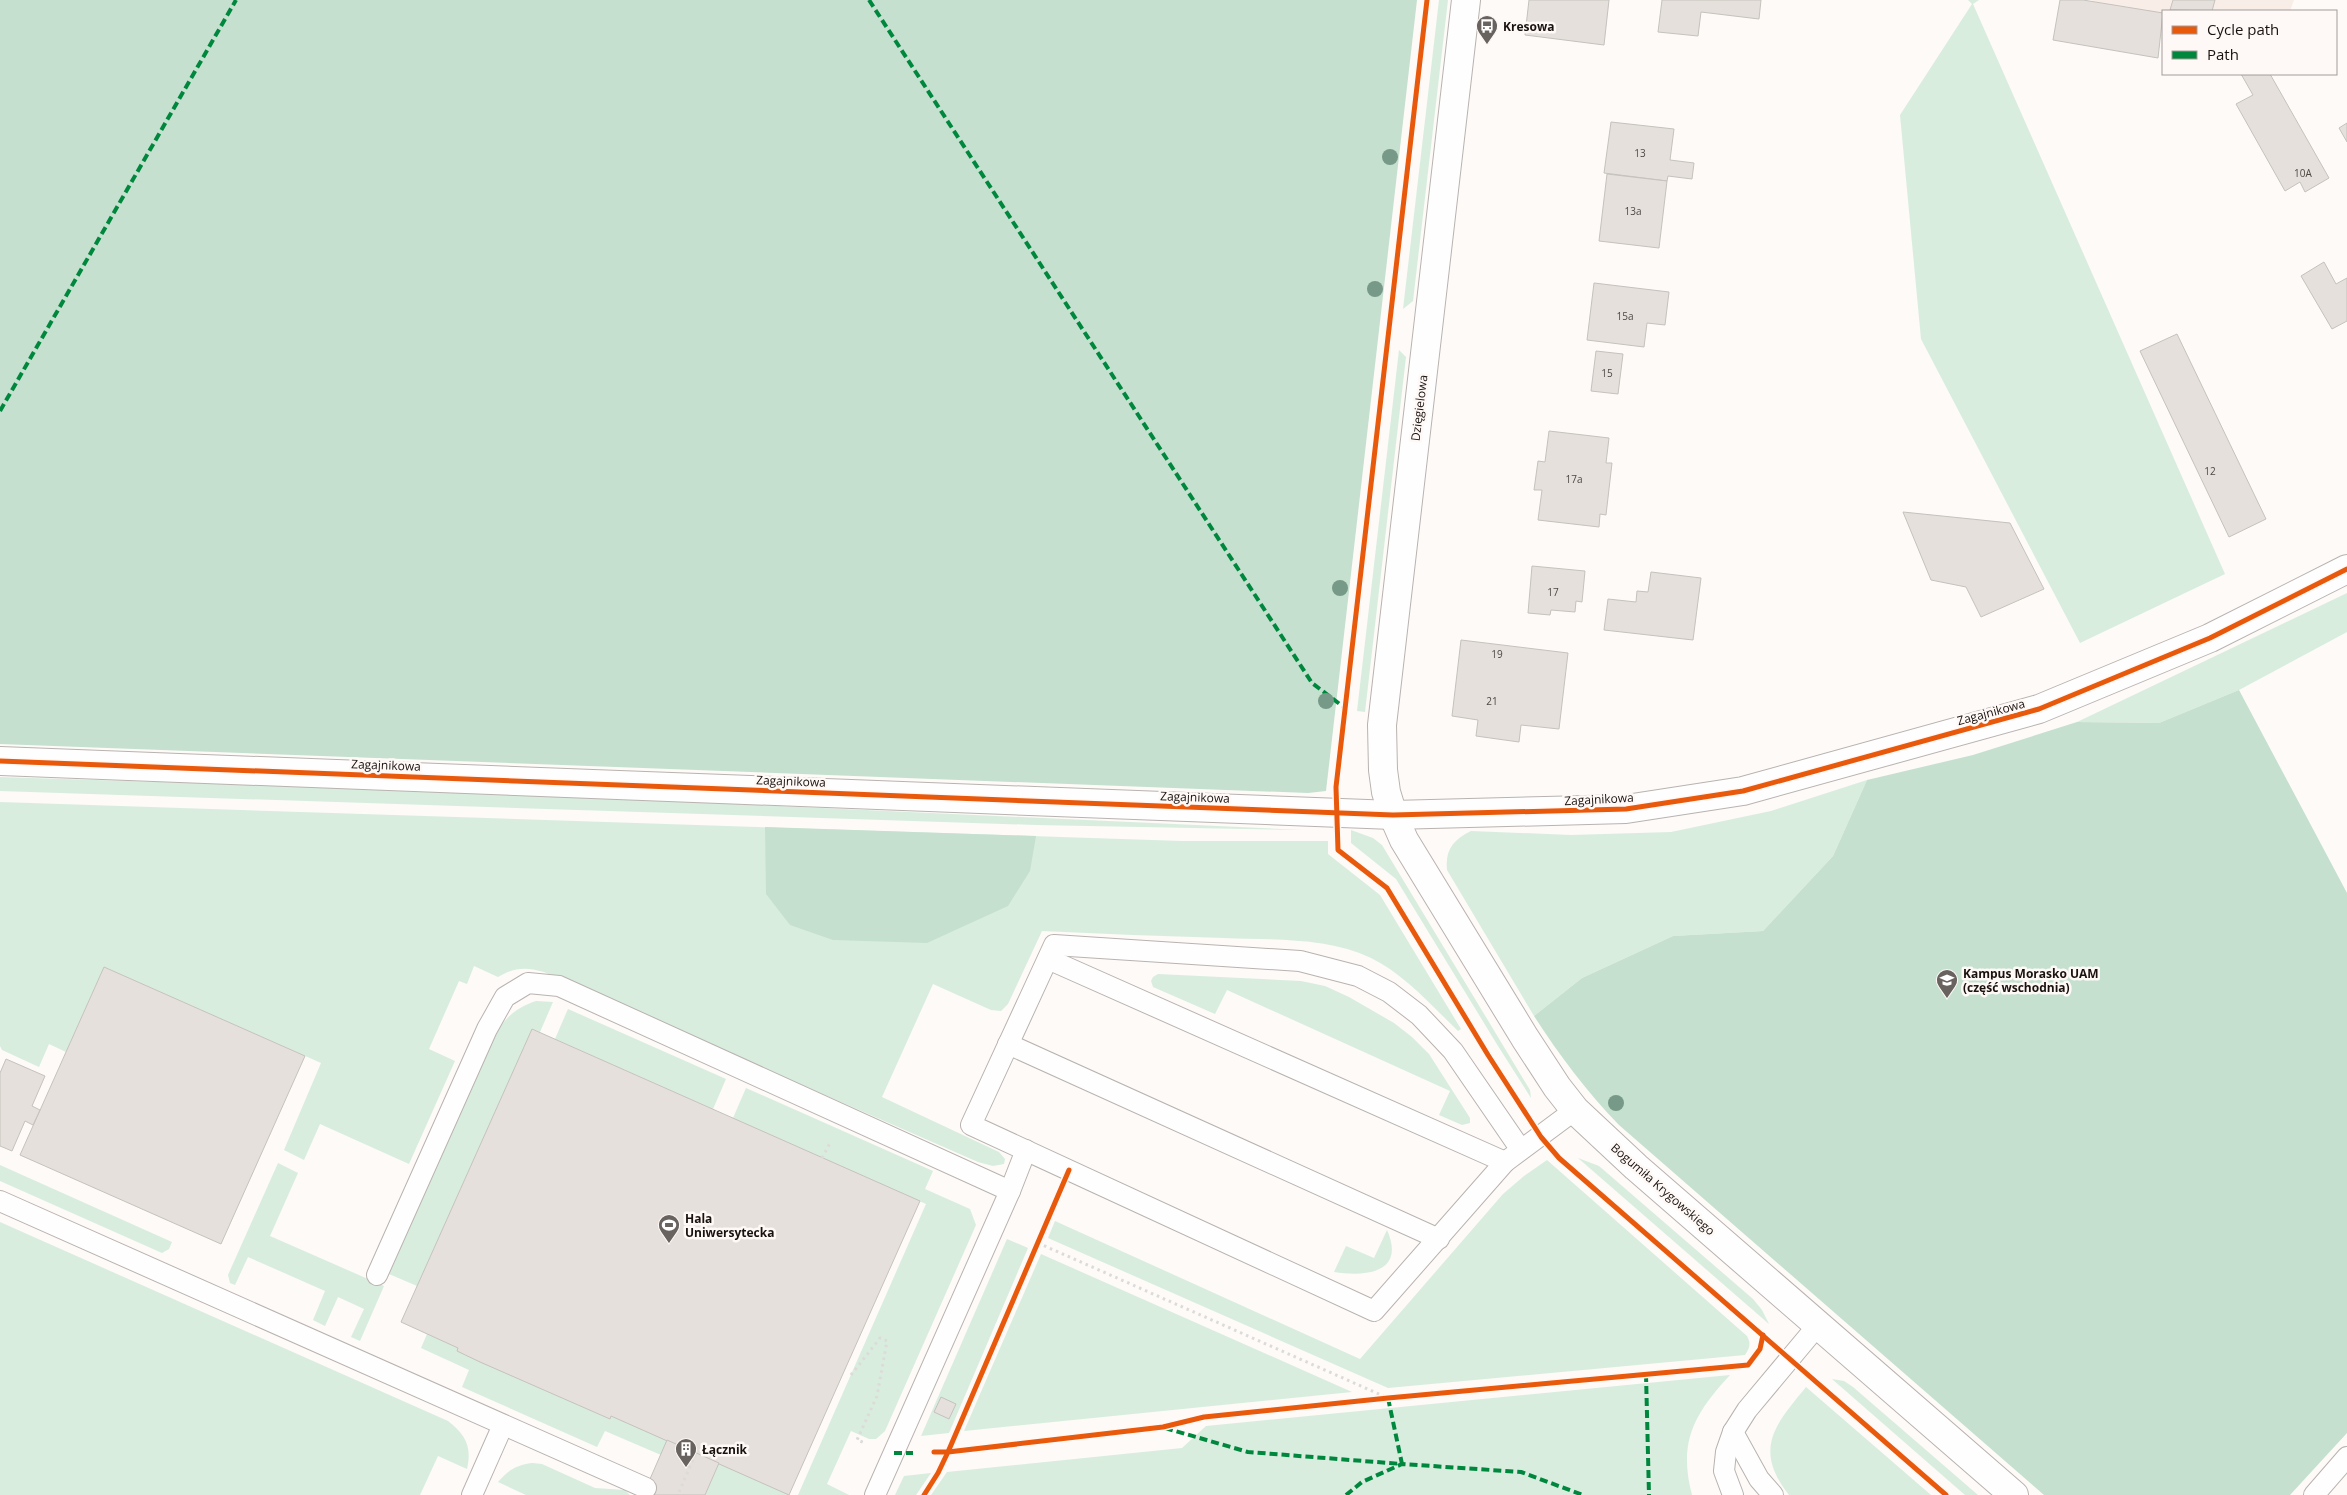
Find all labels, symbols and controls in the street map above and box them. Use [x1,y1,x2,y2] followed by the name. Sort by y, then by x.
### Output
[2162,10,2337,75] legend
[1475,14,1499,45] bus stop icon: Kresowa
[1503,18,1554,35] place label: Kresowa
[2207,19,2279,39] text: Cycle path
[2207,44,2239,64] text: Path
[1634,146,1646,160] house number: 13
[2294,166,2313,180] house number: 10A
[1625,204,1642,218] house number: 13a
[1617,309,1634,323] house number: 15a
[1601,366,1613,380] house number: 15
[1407,374,1431,442] street label: Dzięgielowa
[2204,464,2216,478] house number: 12
[1566,472,1583,486] house number: 17a
[1547,585,1559,599] house number: 17
[1491,647,1503,661] house number: 19
[1486,694,1498,708] house number: 21
[1955,695,2027,729] street label: Zagajnikowa
[351,755,421,775] street label: Zagajnikowa
[756,771,826,791] street label: Zagajnikowa
[1160,787,1230,807] street label: Zagajnikowa
[1564,789,1634,809] street label: Zagajnikowa
[1963,965,2099,996] place label: Kampus Morasko UAM (część wschodnia)
[1935,968,1959,999] school or university icon: Kampus Morasko UAM (część wschodnia)
[1607,1139,1719,1239] street label: Bogumiła Krygowskiego
[685,1210,774,1241] place label: Hala Uniwersytecka
[657,1213,681,1244] sports icon: Hala Uniwersytecka
[674,1437,698,1468] building icon: Łącznik
[702,1441,748,1458] place label: Łącznik

